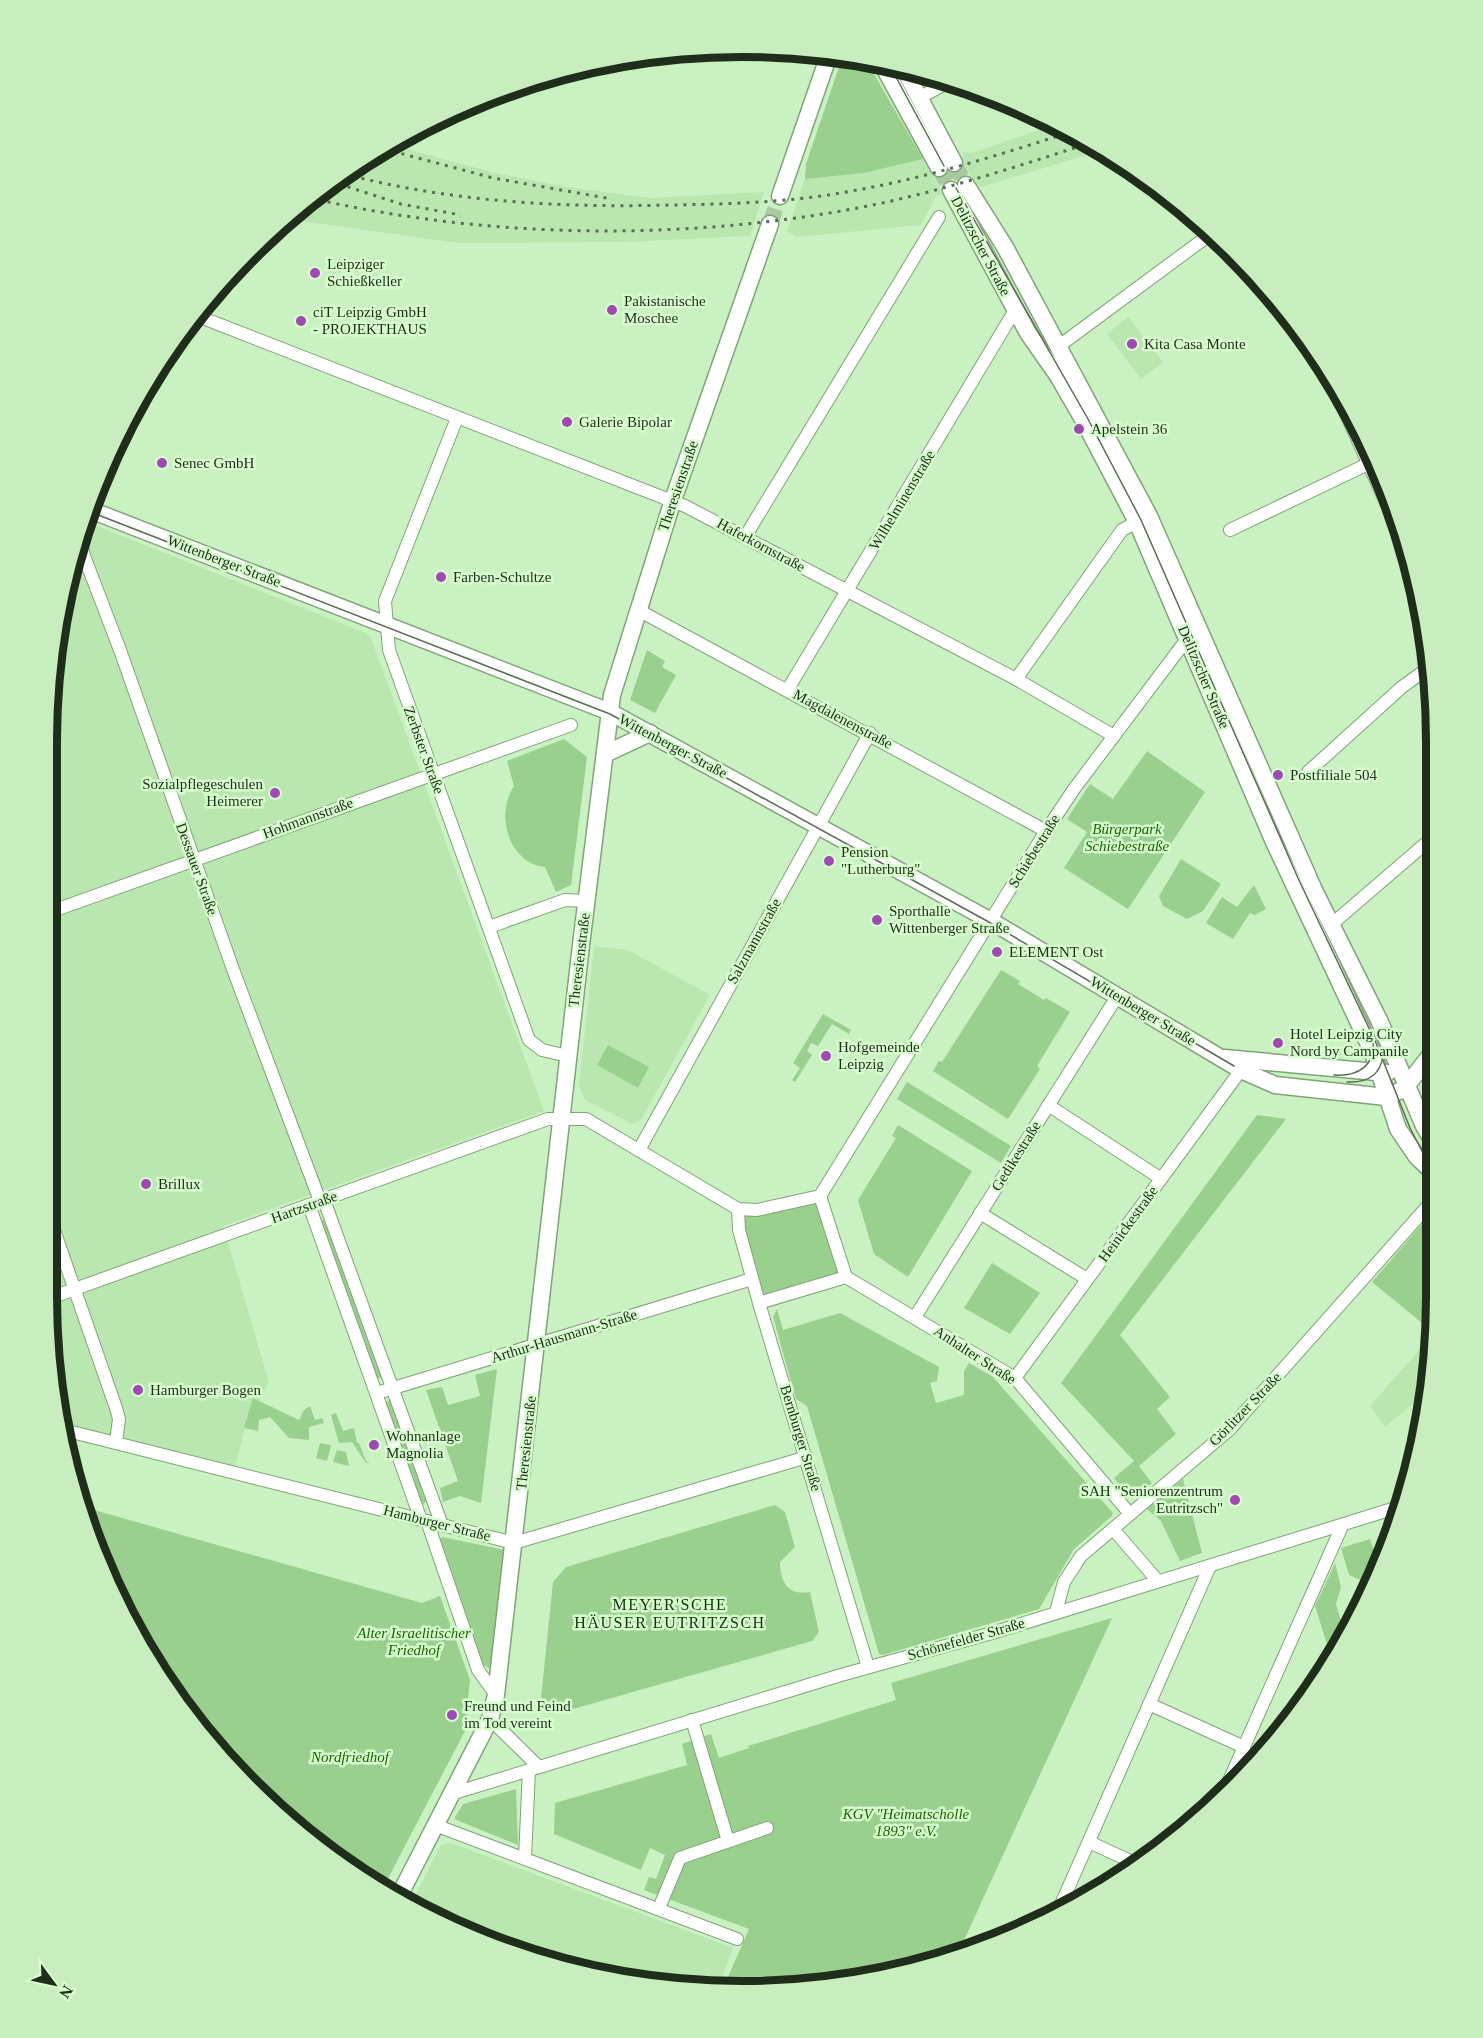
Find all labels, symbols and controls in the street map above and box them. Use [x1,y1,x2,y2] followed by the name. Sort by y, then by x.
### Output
[948,194,1014,299] street label: Delitzscher Straße
[327,256,402,289] place label: Leipziger Schießkeller
[308,266,322,280] marker: Leipziger Schießkeller
[624,293,706,326] place label: Pakistanische Moschee
[605,303,619,317] marker: Pakistanische Moschee
[313,304,427,337] place label: ciT Leipzig GmbH - PROJEKTHAUS
[294,314,308,328] marker: ciT Leipzig GmbH - PROJEKTHAUS
[1144,336,1246,352] place label: Kita Casa Monte
[1125,337,1139,351] marker: Kita Casa Monte
[579,414,672,430] place label: Galerie Bipolar
[560,415,574,429] marker: Galerie Bipolar
[1091,421,1168,437] place label: Apelstein 36
[1072,422,1086,436] marker: Apelstein 36
[655,438,701,533] street label: Theresienstraße
[866,447,938,553] street label: Wilhelminenstraße
[174,455,255,471] place label: Senec GmbH
[155,456,169,470] marker: Senec GmbH
[714,515,808,575] street label: Haferkornstraße
[165,532,283,590] street label: Wittenberger Straße
[453,569,552,585] place label: Farben-Schultze
[434,570,448,584] marker: Farben-Schultze
[1175,623,1233,731] street label: Delitzscher Straße
[791,686,896,752] street label: Magdalenenstraße
[401,704,447,796] street label: Zerbster Straße
[616,711,730,781] street label: Wittenberger Straße
[1290,767,1378,783] place label: Postfiliale 504
[1271,768,1285,782] marker: Postfiliale 504
[142,776,263,809] place label: Sozialpflegeschulen Heimerer
[268,786,282,800] marker: Sozialpflegeschulen Heimerer
[261,794,356,842] street label: Hohmannstraße
[1005,811,1063,891] street label: Schiebestraße
[173,821,221,918] street label: Dessauer Straße
[1085,821,1169,854] park label: Bürgerpark Schiebestraße
[841,844,920,877] place label: Pension "Lutherburg"
[822,854,836,868] marker: Pension "Lutherburg"
[724,895,784,986] street label: Salzmannstraße
[889,903,1010,936] place label: Sporthalle Wittenberger Straße
[565,912,593,1008] street label: Theresienstraße
[870,913,884,927] marker: Sporthalle Wittenberger Straße
[1009,944,1104,960] place label: ELEMENT Ost
[990,945,1004,959] marker: ELEMENT Ost
[1087,973,1199,1049] street label: Wittenberger Straße
[1290,1026,1409,1059] place label: Hotel Leipzig City Nord by Campanile
[1271,1036,1285,1050] marker: Hotel Leipzig City Nord by Campanile
[838,1039,920,1072] place label: Hofgemeinde Leipzig
[819,1049,833,1063] marker: Hofgemeinde Leipzig
[988,1118,1044,1194] street label: Gedikestraße
[158,1176,201,1192] place label: Brillux
[139,1177,153,1191] marker: Brillux
[1095,1183,1161,1265] street label: Heinickestraße
[269,1188,340,1226] street label: Hartzstraße
[489,1306,639,1366] street label: Arthur-Hausmann-Straße
[931,1323,1019,1388] street label: Anhalter Straße
[1206,1369,1284,1449] street label: Görlitzer Straße
[150,1382,261,1398] place label: Hamburger Bogen
[131,1383,145,1397] marker: Hamburger Bogen
[777,1383,825,1493] street label: Bernburger Straße
[513,1395,539,1491] street label: Theresienstraße
[386,1428,461,1461] place label: Wohnanlage Magnolia
[367,1438,381,1452] marker: Wohnanlage Magnolia
[1081,1483,1223,1516] place label: SAH "Seniorenzentrum Eutritzsch"
[1228,1493,1242,1507] marker: SAH "Seniorenzentrum Eutritzsch"
[382,1502,493,1544] street label: Hamburger Straße
[574,1596,766,1631] district label: MEYER'SCHE HÄUSER EUTRITZSCH
[906,1615,1027,1663] street label: Schönefelder Straße
[356,1625,471,1658] park label: Alter Israelitischer Friedhof
[464,1698,571,1731] place label: Freund und Feind im Tod vereint
[445,1708,459,1722] marker: Freund und Feind im Tod vereint
[310,1749,391,1765] park label: Nordfriedhof
[842,1806,970,1839] park label: KGV "Heimatscholle 1893" e.V.
[24,1954,84,2014] north arrow
[56,1982,76,2002] text: N

